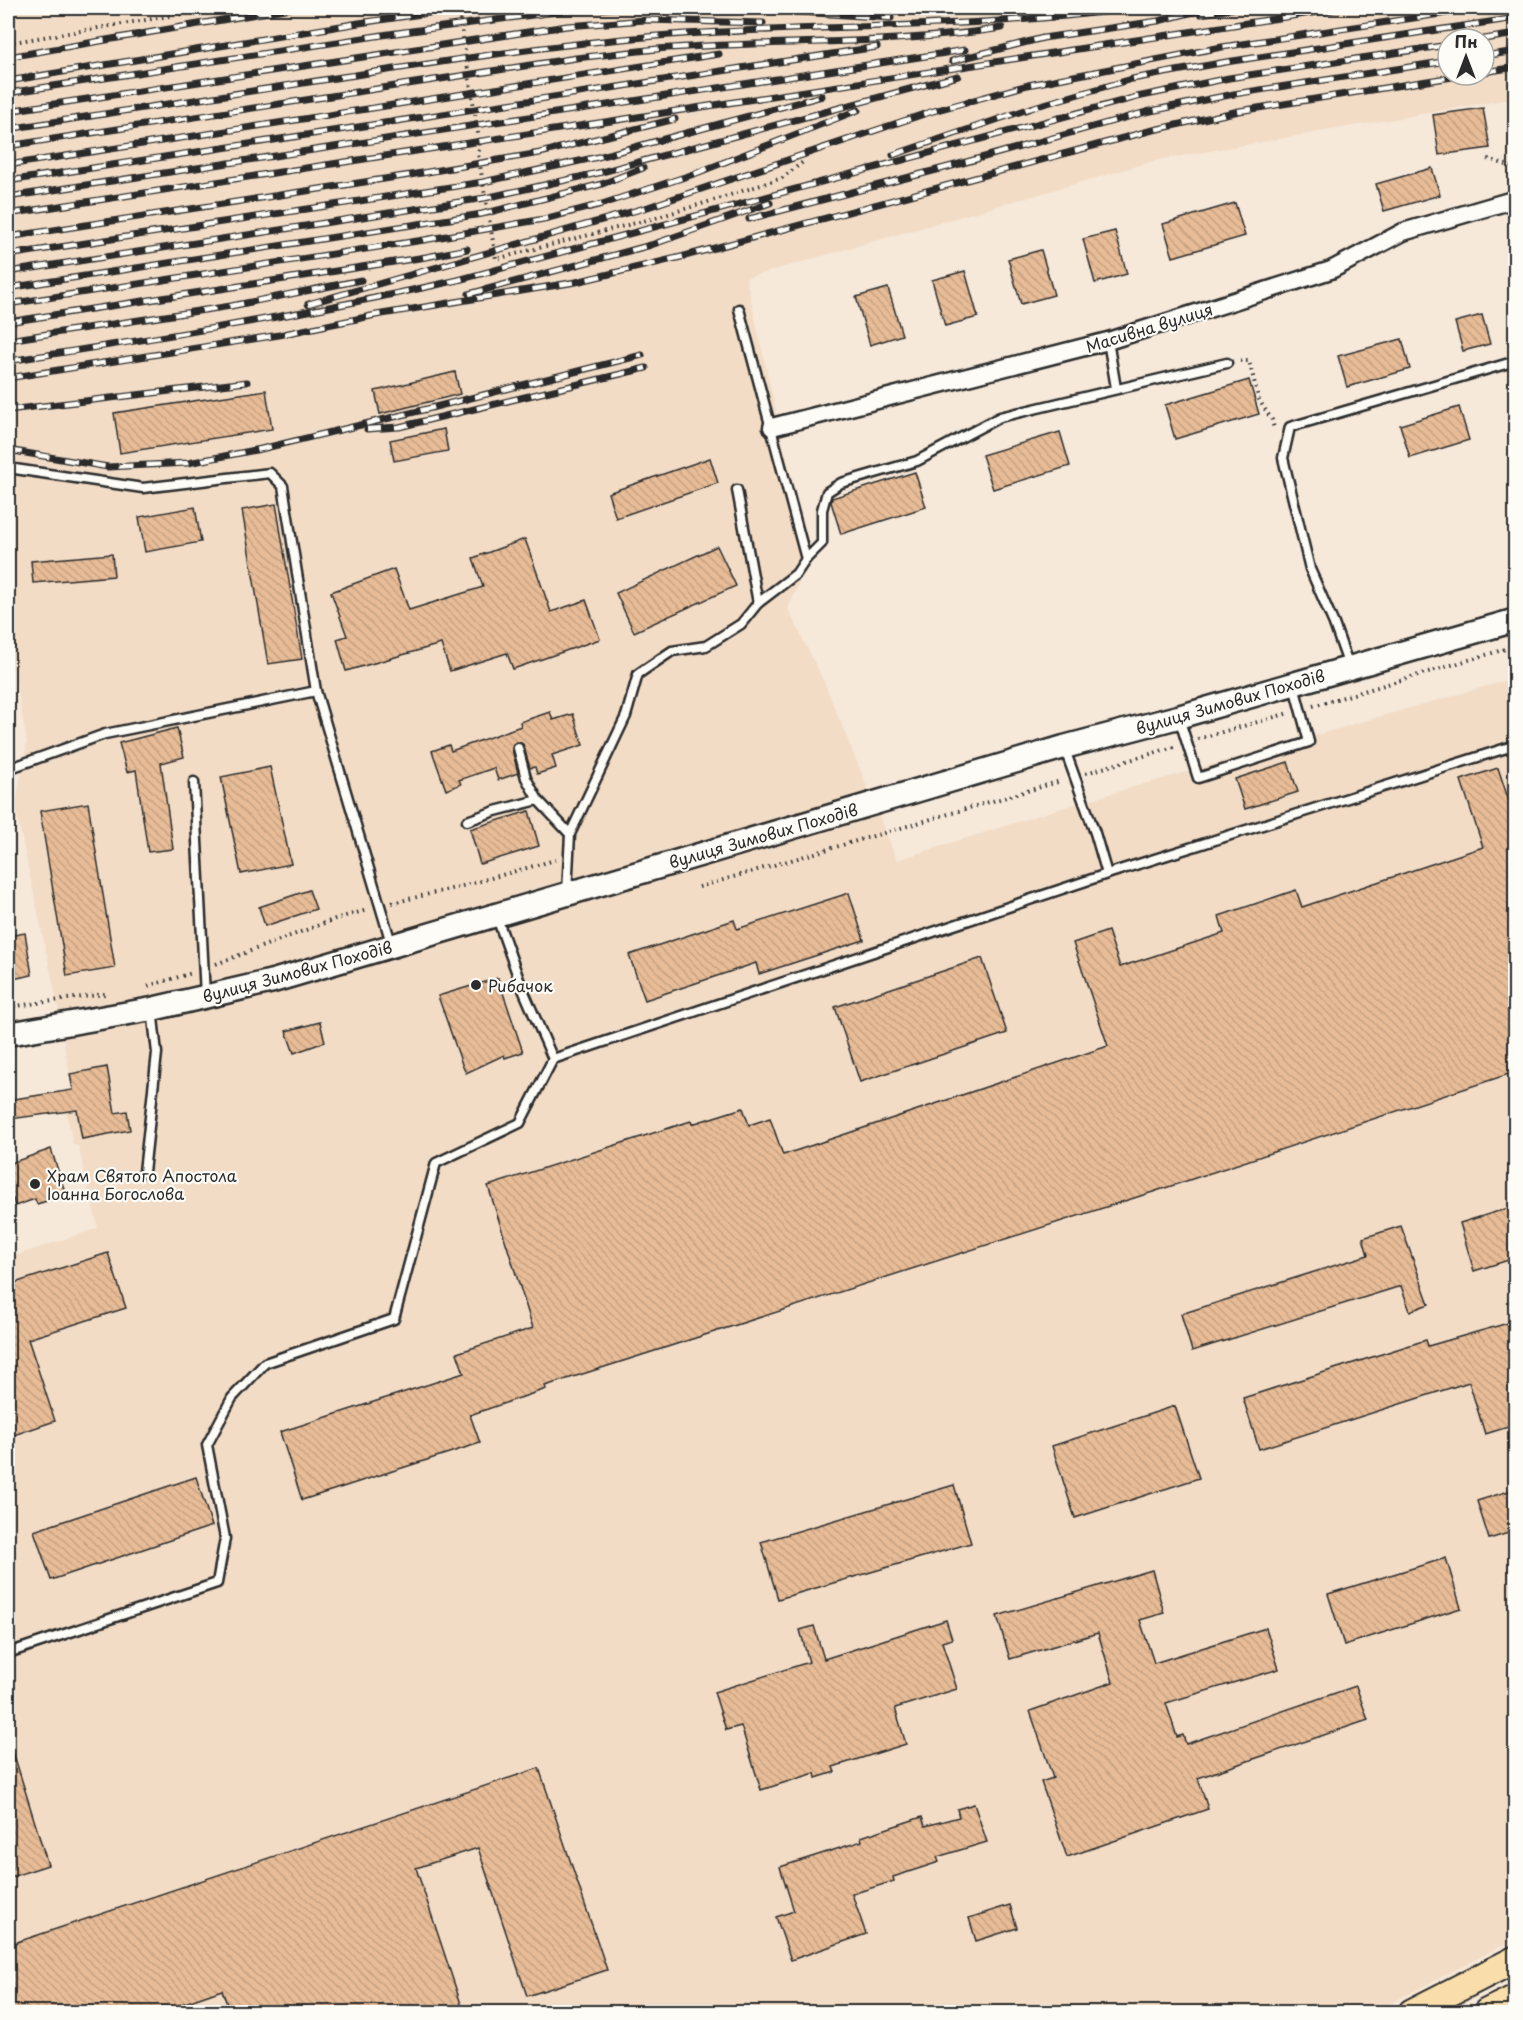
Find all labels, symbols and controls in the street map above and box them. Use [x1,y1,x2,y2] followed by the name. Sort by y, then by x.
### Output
[1436,27,1496,87] north arrow
[1454,29,1478,53] text: Пн
[1082,296,1216,358] street label: Масивна вулиця
[1133,663,1327,739] street label: вулиця Зимових Походів
[666,797,860,873] street label: вулиця Зимових Походів
[199,934,395,1008] street label: вулиця Зимових Походів
[488,973,553,997] place label: Рибачок
[469,978,483,992] marker: Рибачок
[47,1163,237,1205] place label: Храм Святого Апостола Іоанна Богослова
[28,1177,42,1191] marker: Храм Святого Апостола Іоанна Богослова

